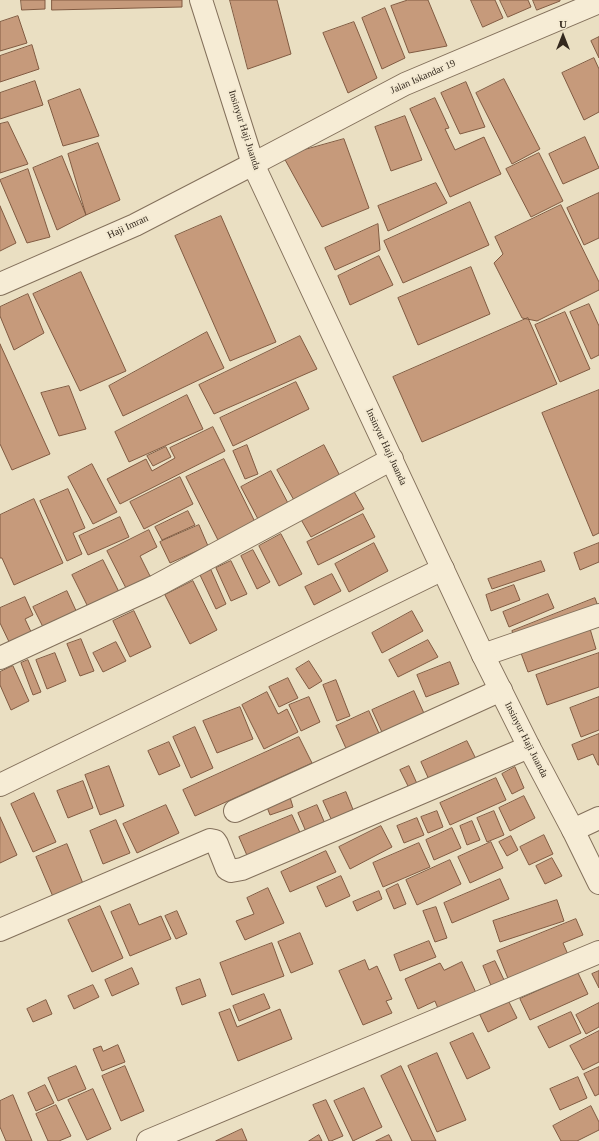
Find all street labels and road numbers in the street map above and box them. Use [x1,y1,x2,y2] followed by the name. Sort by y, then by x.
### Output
[389,57,457,97] street label: Jalan Iskandar 19
[225,89,263,171] street label: Insinyur Haji Juanda
[106,212,150,242] street label: Haji Imran
[363,407,409,487] street label: Insinyur Haji Juanda
[502,700,550,780] street label: Insinyur Haji Juanda

